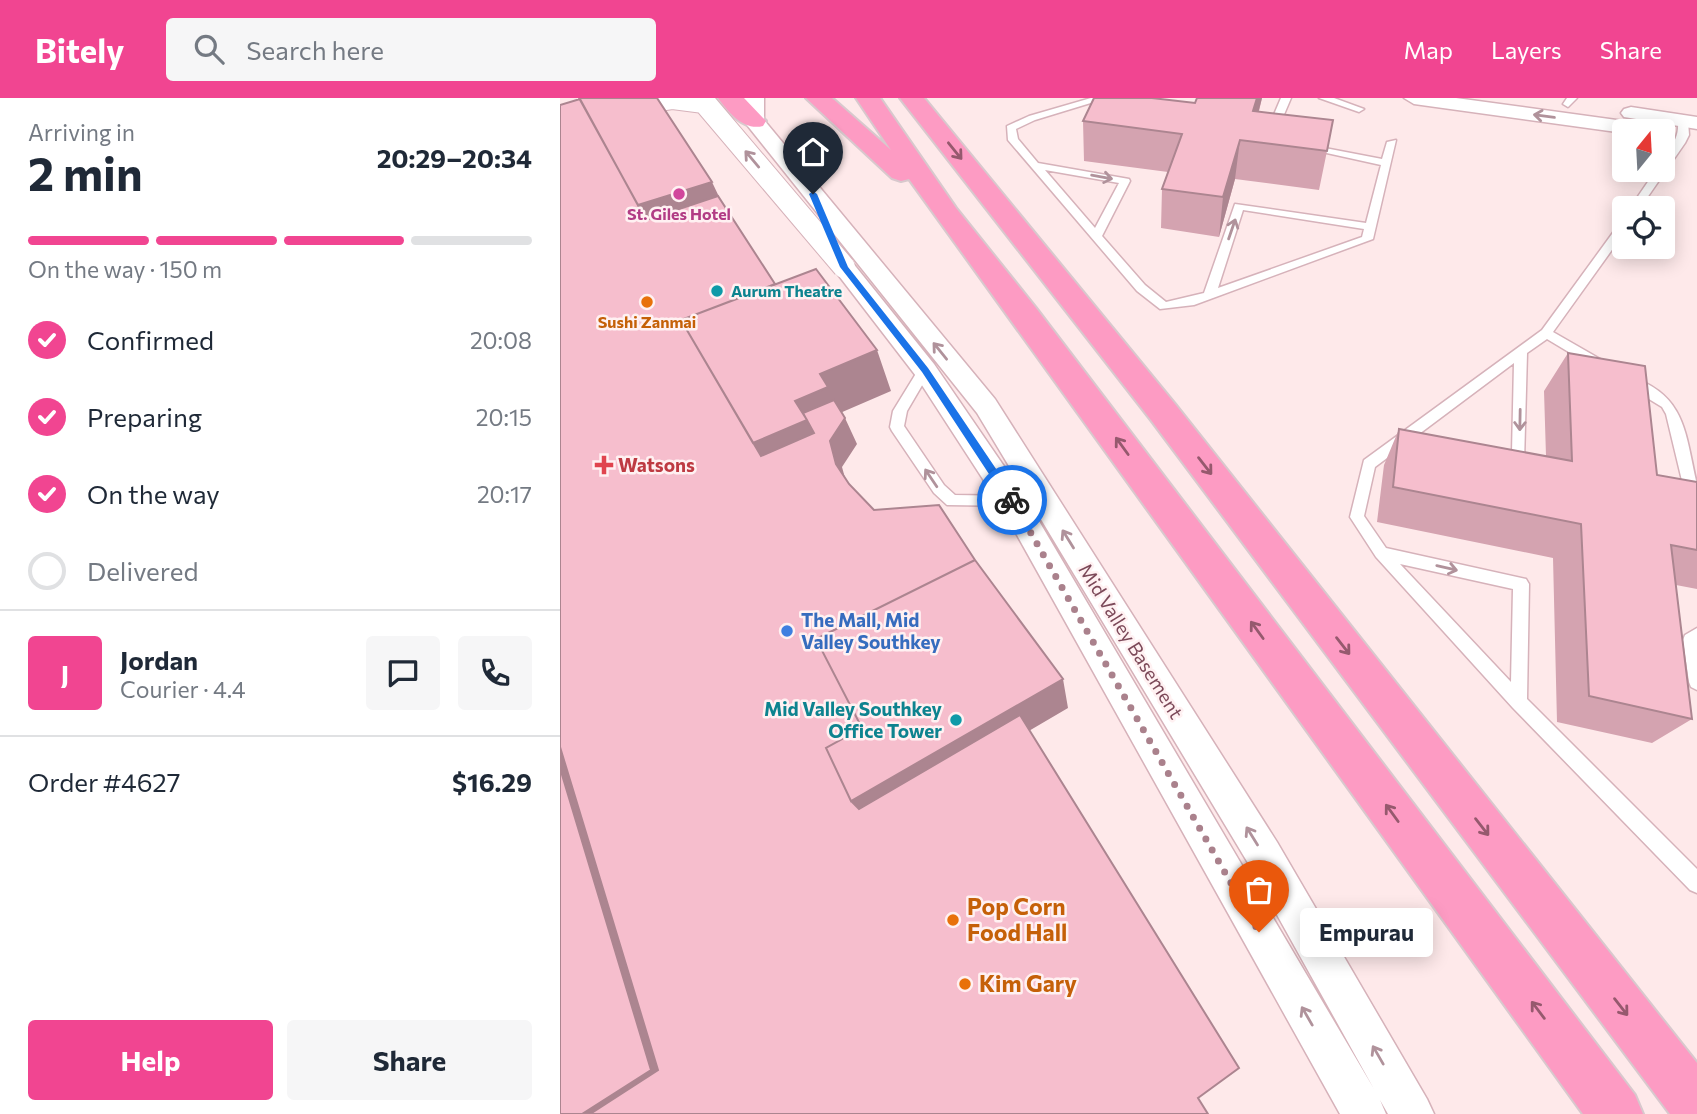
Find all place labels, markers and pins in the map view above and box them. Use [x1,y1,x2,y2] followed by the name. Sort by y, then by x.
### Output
[783,122,843,194] pin
[671,186,687,202] marker: St. Giles Hotel
[627,204,731,223] place label: St. Giles Hotel
[731,281,842,300] place label: Aurum Theatre
[709,283,725,299] marker: Aurum Theatre
[639,294,655,310] marker: Sushi Zanmai
[598,312,696,331] place label: Sushi Zanmai
[618,453,695,476] place label: Watsons
[596,457,612,473] marker: Watsons
[801,608,941,653] place label: The Mall, Mid Valley Southkey
[779,623,795,639] marker: The Mall, Mid Valley Southkey
[764,697,943,742] place label: Mid Valley Southkey Office Tower
[948,712,964,728] marker: Mid Valley Southkey Office Tower
[1229,860,1289,932] pin
[967,892,1067,946] place label: Pop Corn Food Hall
[1301,908,1434,956] callout: Empurau
[945,912,961,928] marker: Pop Corn Food Hall
[979,969,1077,997] place label: Kim Gary
[957,976,973,992] marker: Kim Gary

